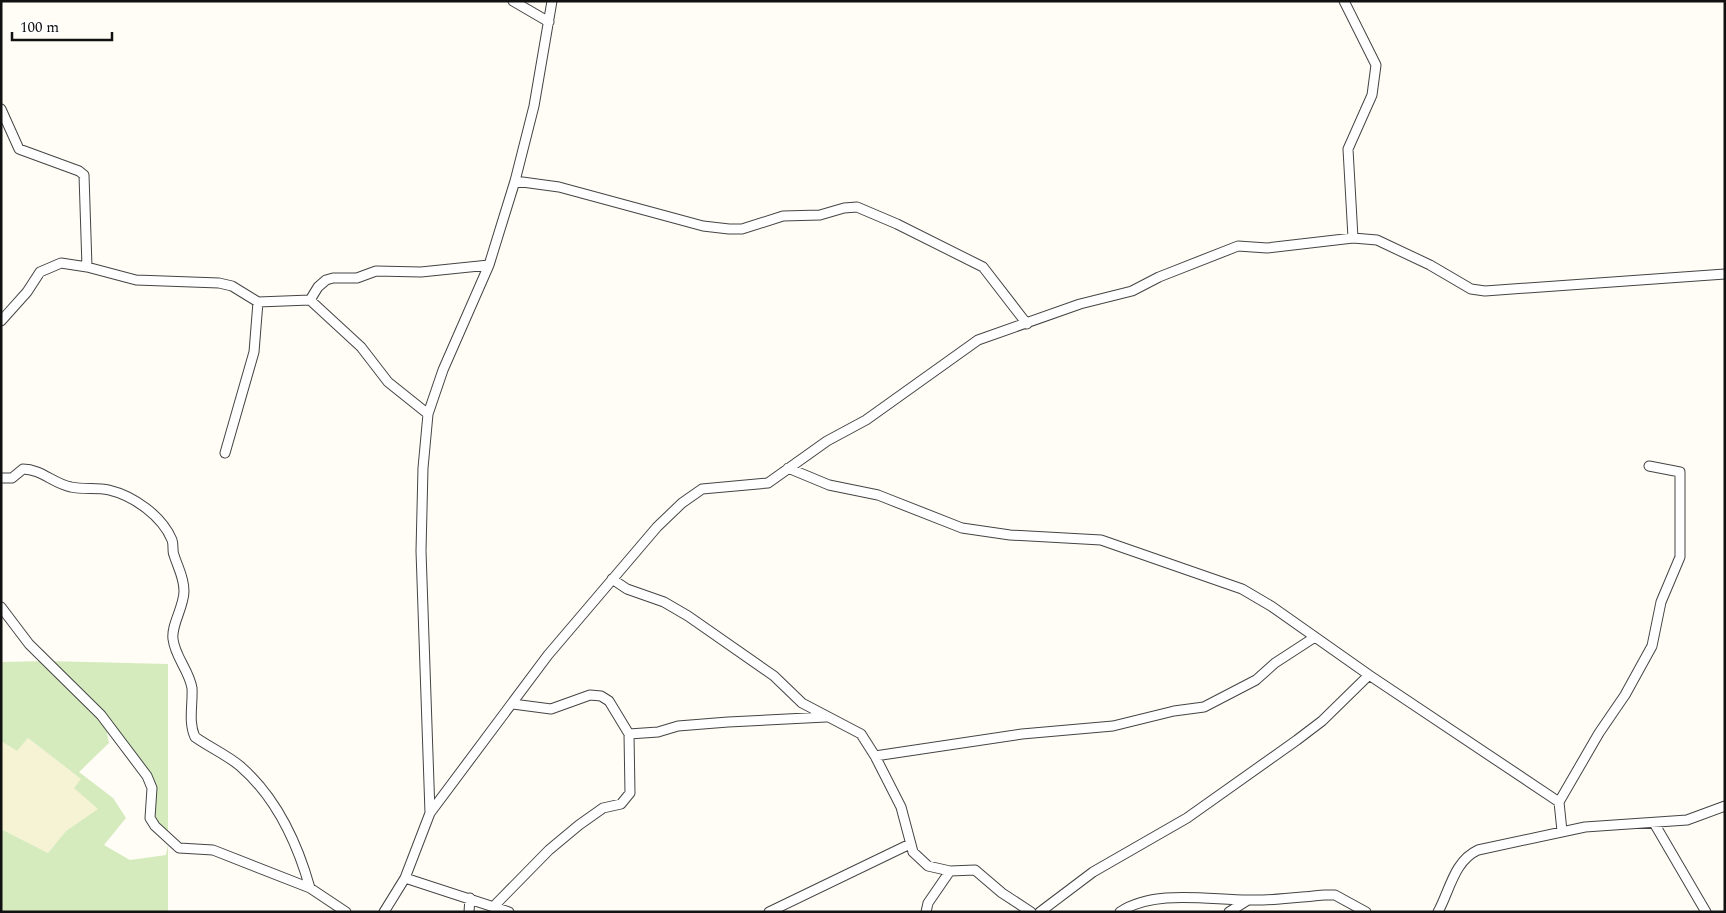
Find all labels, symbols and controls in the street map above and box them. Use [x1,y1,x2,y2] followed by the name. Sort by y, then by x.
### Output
[12,10,112,42] scale bar
[20,16,59,39] text: 100 m

